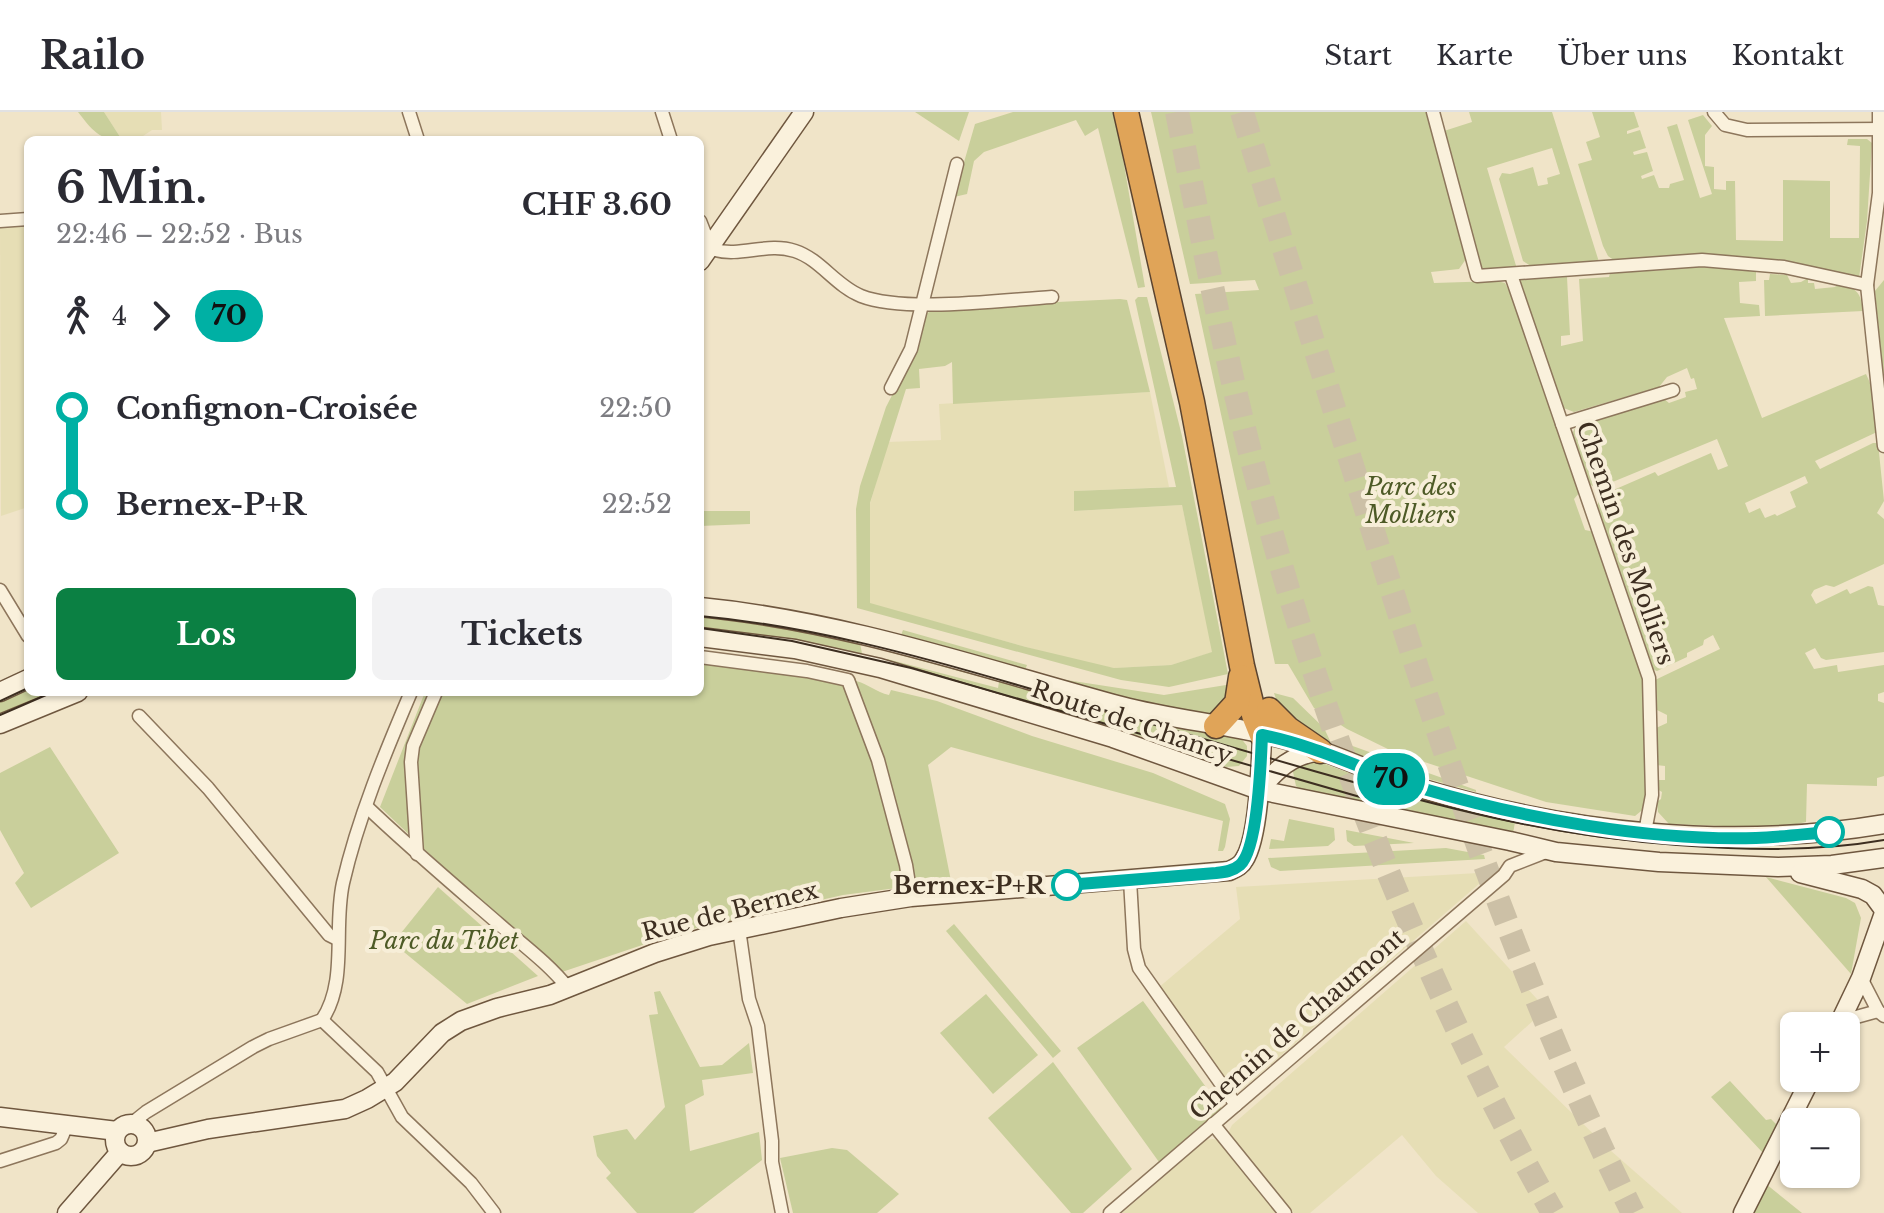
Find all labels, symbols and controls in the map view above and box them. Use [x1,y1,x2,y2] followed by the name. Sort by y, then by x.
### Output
[40,32,145,79] text: Railo
[1324,38,1392,73] text: Start
[1436,38,1513,73] text: Karte
[1557,38,1687,73] text: Über uns
[1731,38,1844,73] text: Kontakt
[56,160,207,215] text: 6 Min.
[522,186,672,223] text: CHF 3.60
[56,218,303,250] text: 22:46 – 22:52 · Bus
[56,294,100,338] icon: walk
[139,294,183,338] icon: forward
[211,298,247,333] text: 70
[112,300,127,332] text: 4
[116,390,418,427] text: Confignon-Croisée
[599,392,672,424] text: 22:50
[1571,417,1681,669] street label: Chemin des Molliers
[1364,472,1457,529] park label: Parc des Molliers
[116,486,306,523] text: Bernex-P+R
[602,488,672,520] text: 22:52
[56,588,356,680] button: Los
[372,588,672,680] button: Tickets
[1028,674,1237,770] street label: Route de Chancy
[1355,753,1427,805] line badge: 70
[1373,761,1409,796] text: 70
[1814,817,1844,847] unlabelled marker
[1052,870,1082,900] marker: Bernex-P+R
[893,871,1046,900] place label: Bernex-P+R
[639,875,822,947] street label: Rue de Bernex
[1183,923,1411,1125] street label: Chemin de Chaumont
[368,926,519,955] park label: Parc du Tibet
[1780,1012,1860,1188] map controls
[1780,1012,1860,1092] button: +
[1780,1108,1860,1188] button: −

